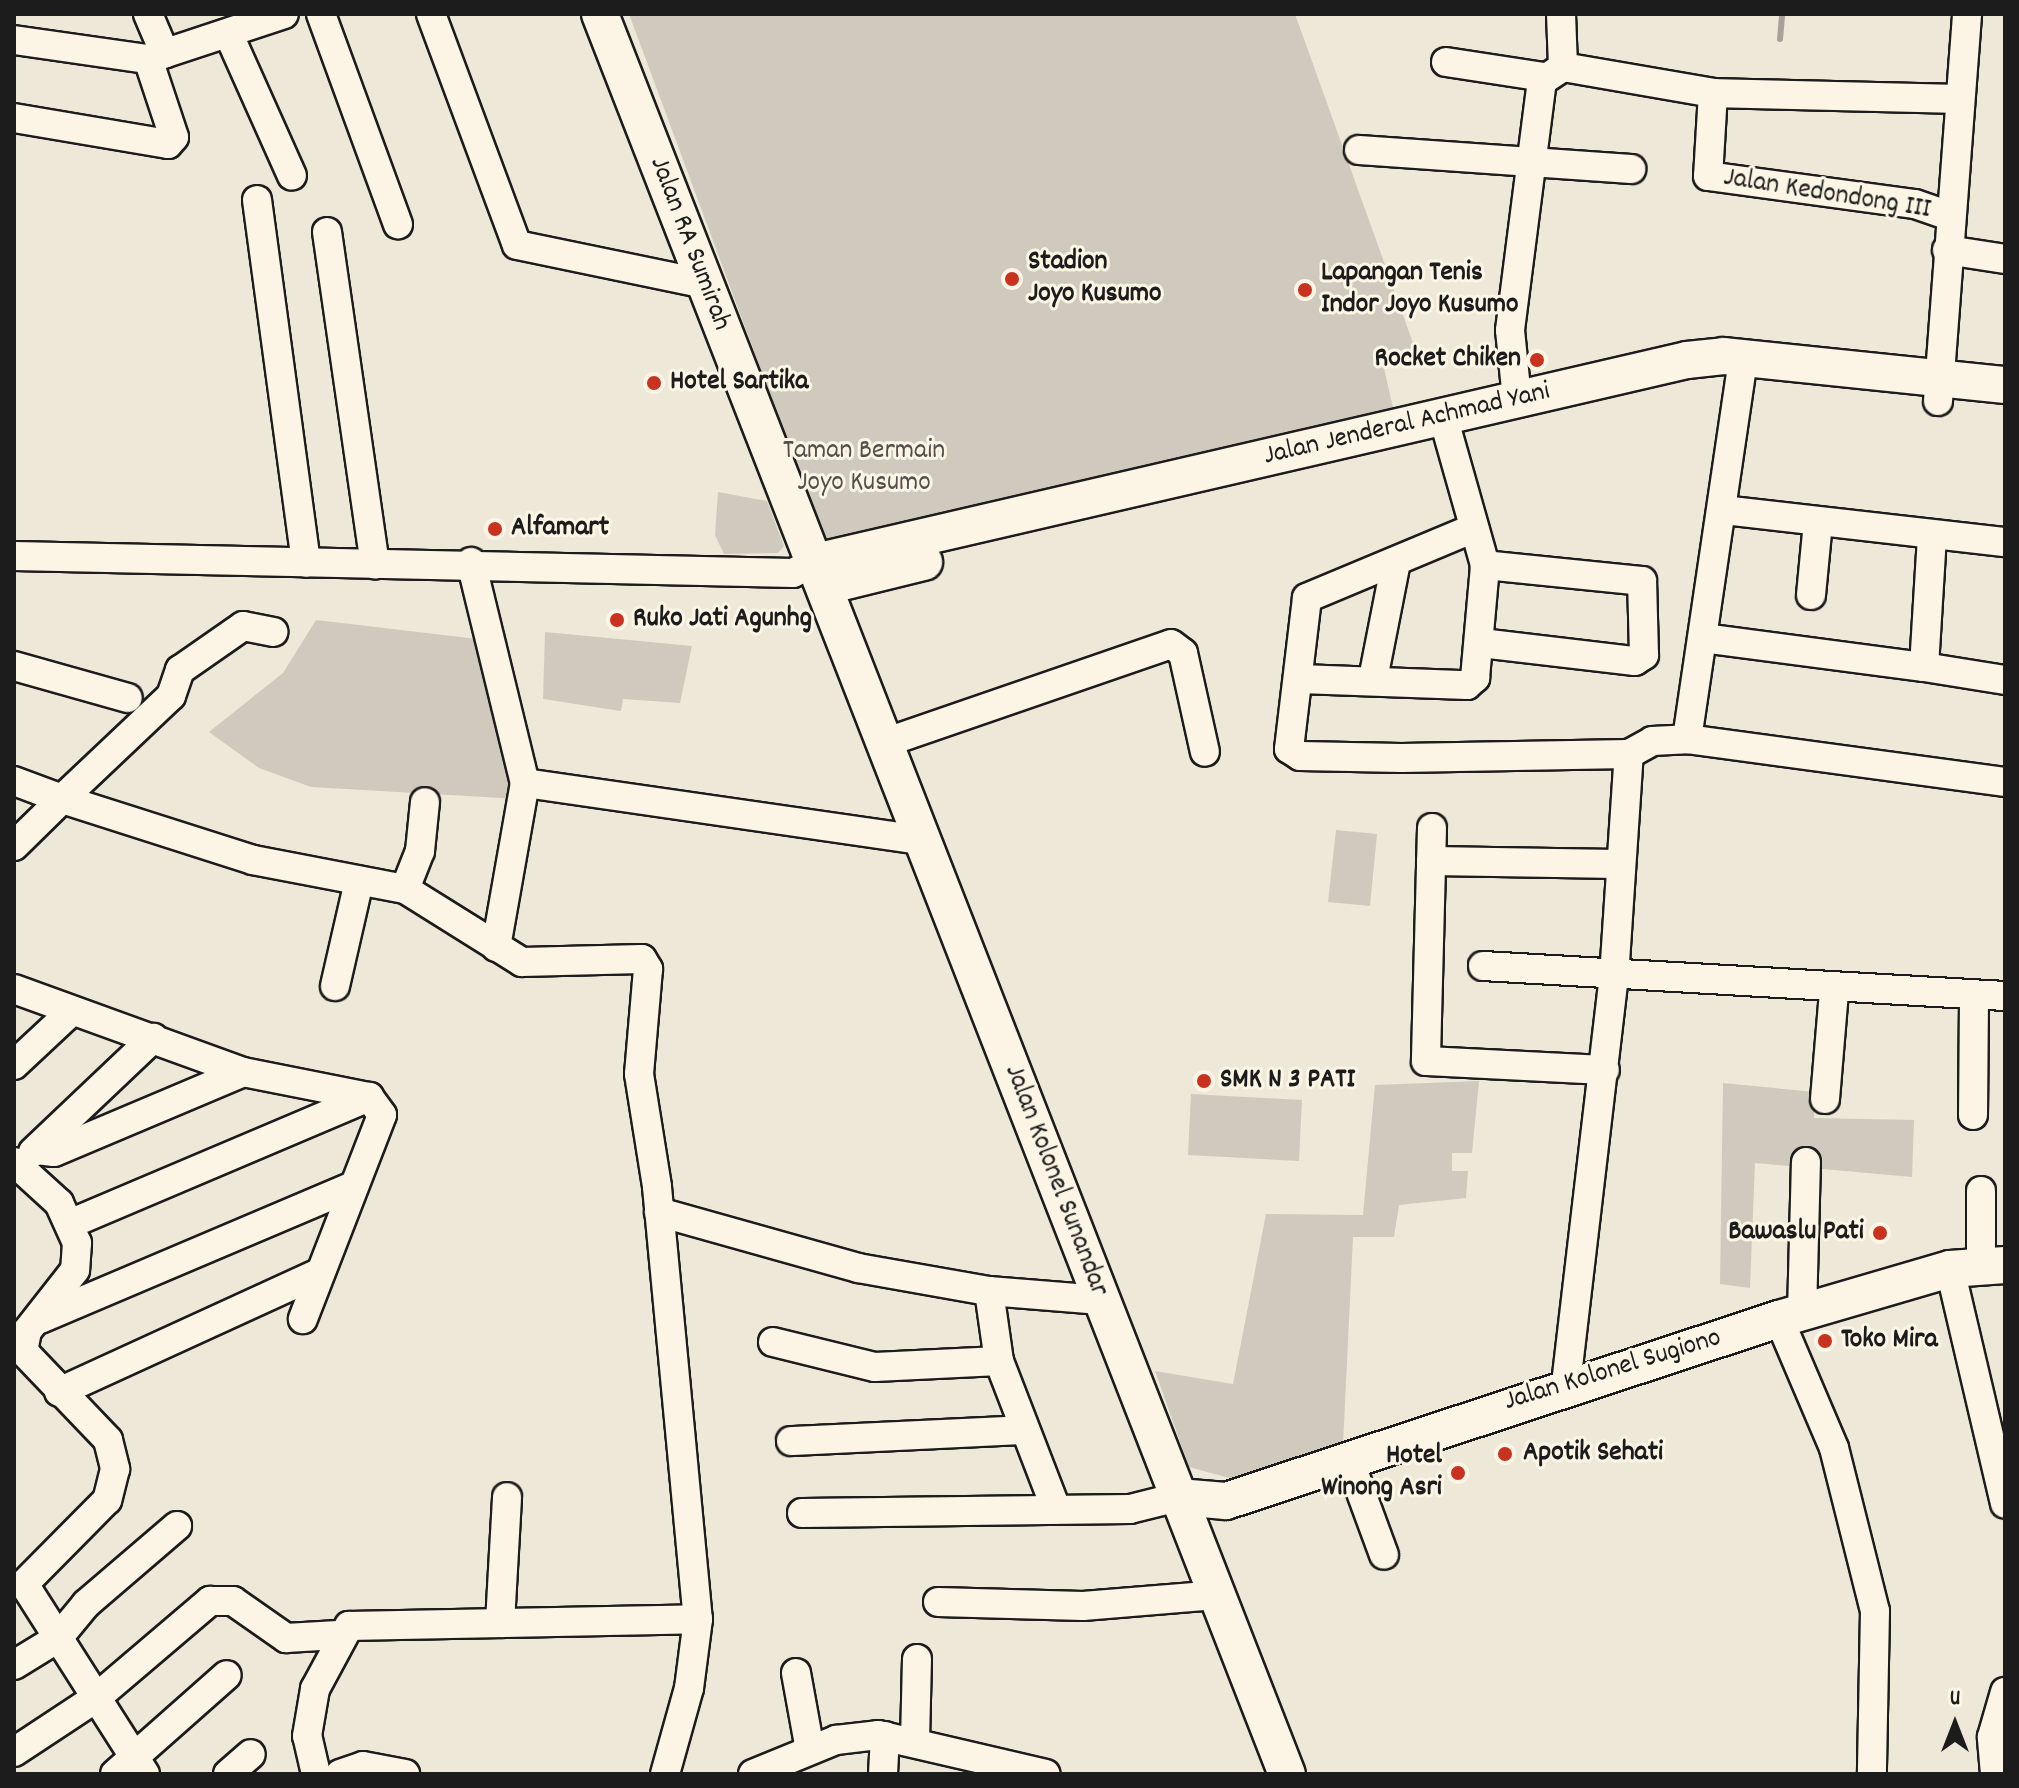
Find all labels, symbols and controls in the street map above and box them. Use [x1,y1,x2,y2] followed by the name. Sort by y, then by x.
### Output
[641,153,737,335] street label: Jalan RA Sumirah
[1721,162,1933,228] street label: Jalan Kedondong III
[1028,246,1161,312] place label: Stadion Joyo Kusumo
[1321,257,1518,323] place label: Lapangan Tenis Indor Joyo Kusumo
[1003,270,1021,288] marker: Stadion Joyo Kusumo
[1296,281,1314,299] marker: Lapangan Tenis Indor Joyo Kusumo
[1375,343,1521,377] place label: Rocket Chiken
[1528,351,1546,369] marker: Rocket Chiken
[670,366,808,400] place label: Hotel Sartika
[645,374,663,392] marker: Hotel Sartika
[1261,376,1553,474] street label: Jalan Jenderal Achmad Yani
[783,435,945,501] park label: Taman Bermain Joyo Kusumo
[511,512,609,546] place label: Alfamart
[486,520,504,538] marker: Alfamart
[633,603,812,637] place label: Ruko Jati Agunhg
[608,611,626,629] marker: Ruko Jati Agunhg
[995,1060,1115,1302] street label: Jalan Kolonel Sunandar
[1220,1064,1355,1098] place label: SMK N 3 PATI
[1195,1072,1213,1090] marker: SMK N 3 PATI
[1728,1216,1864,1250] place label: Bawaslu Pati
[1871,1224,1889,1242] marker: Bawaslu Pati
[1501,1322,1725,1420] street label: Jalan Kolonel Sugiono
[1841,1324,1938,1358] place label: Toko Mira
[1816,1332,1834,1350] marker: Toko Mira
[1523,1437,1663,1471] place label: Apotik Sehati
[1321,1440,1442,1506] place label: Hotel Winong Asri
[1494,1443,1516,1465] marker: Apotik Sehati
[1449,1464,1467,1482] marker: Hotel Winong Asri
[1915,1684,1995,1764] north arrow
[1950,1684,1960,1715] text: U

